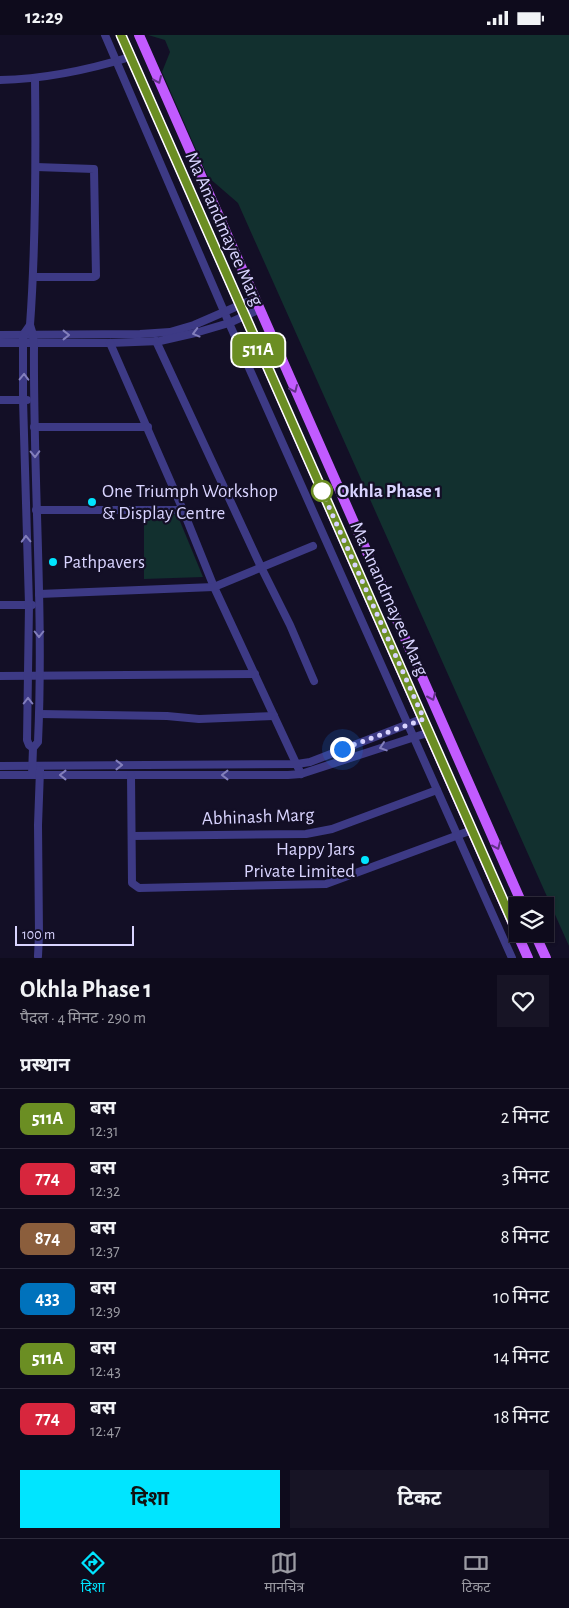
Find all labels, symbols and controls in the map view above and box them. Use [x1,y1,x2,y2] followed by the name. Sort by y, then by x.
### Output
[25,8,63,27] text: 12:29
[152,75,163,84] one-way arrow
[181,149,267,310] street label: Ma Anandmayee Marg
[193,327,201,337] one-way arrow
[62,330,70,340] one-way arrow
[223,334,293,366] line badge: 511A
[242,341,274,359] text: 511A
[18,372,29,380] one-way arrow
[287,384,298,393] one-way arrow
[30,450,40,458] one-way arrow
[311,480,333,502] marker: Okhla Phase 1
[102,482,278,523] place label: One Triumph Workshop & Display Centre
[337,482,442,501] place label: Okhla Phase 1
[86,496,98,508] marker: One Triumph Workshop & Display Centre
[346,519,432,680] street label: Ma Anandmayee Marg
[21,535,32,543] one-way arrow
[63,553,145,572] place label: Pathpavers
[47,556,59,568] marker: Pathpavers
[34,630,44,638] one-way arrow
[425,692,436,701] one-way arrow
[23,697,33,705] one-way arrow
[330,737,355,762] your location
[379,741,388,751] one-way arrow
[115,760,123,770] one-way arrow
[58,770,66,780] one-way arrow
[221,770,228,780] one-way arrow
[201,806,315,828] street label: Abhinash Marg
[244,840,355,881] place label: Happy Jars Private Limited
[490,841,501,850] one-way arrow
[359,854,371,866] marker: Happy Jars Private Limited
[509,897,554,942] map controls
[509,897,554,942] button: layers
[15,923,134,946] scale bar
[22,928,55,942] text: 100 m
[497,975,549,1027] button: heart
[20,978,152,1002] text: Okhla Phase 1
[20,1010,146,1026] text: पैदल · 4 मिनट · 290 m
[20,1056,70,1075] text: प्रस्थान
[90,1099,116,1118] text: बस
[501,1108,549,1127] text: 2 मिनट
[32,1110,63,1128] text: 511A
[90,1123,119,1139] text: 12:31
[90,1159,116,1178] text: बस
[502,1168,549,1187] text: 3 मिनट
[35,1170,60,1188] text: 774
[90,1183,120,1199] text: 12:32
[90,1219,116,1238] text: बस
[500,1228,549,1247] text: 8 मिनट
[35,1230,60,1248] text: 874
[90,1243,120,1259] text: 12:37
[90,1279,116,1298] text: बस
[493,1288,549,1307] text: 10 मिनट
[35,1290,60,1308] text: 433
[90,1303,121,1319] text: 12:39
[90,1339,116,1358] text: बस
[494,1348,549,1367] text: 14 मिनट
[32,1350,63,1368] text: 511A
[90,1363,121,1379] text: 12:43
[90,1399,116,1418] text: बस
[494,1408,549,1427] text: 18 मिनट
[35,1410,60,1428] text: 774
[90,1423,121,1439] text: 12:47
[20,1470,280,1528] button: दिशा
[290,1470,549,1528] button: टिकट
[79,1549,107,1598] tab: दिशा
[264,1549,304,1598] tab: मानचित्र
[462,1549,490,1598] tab: टिकट

